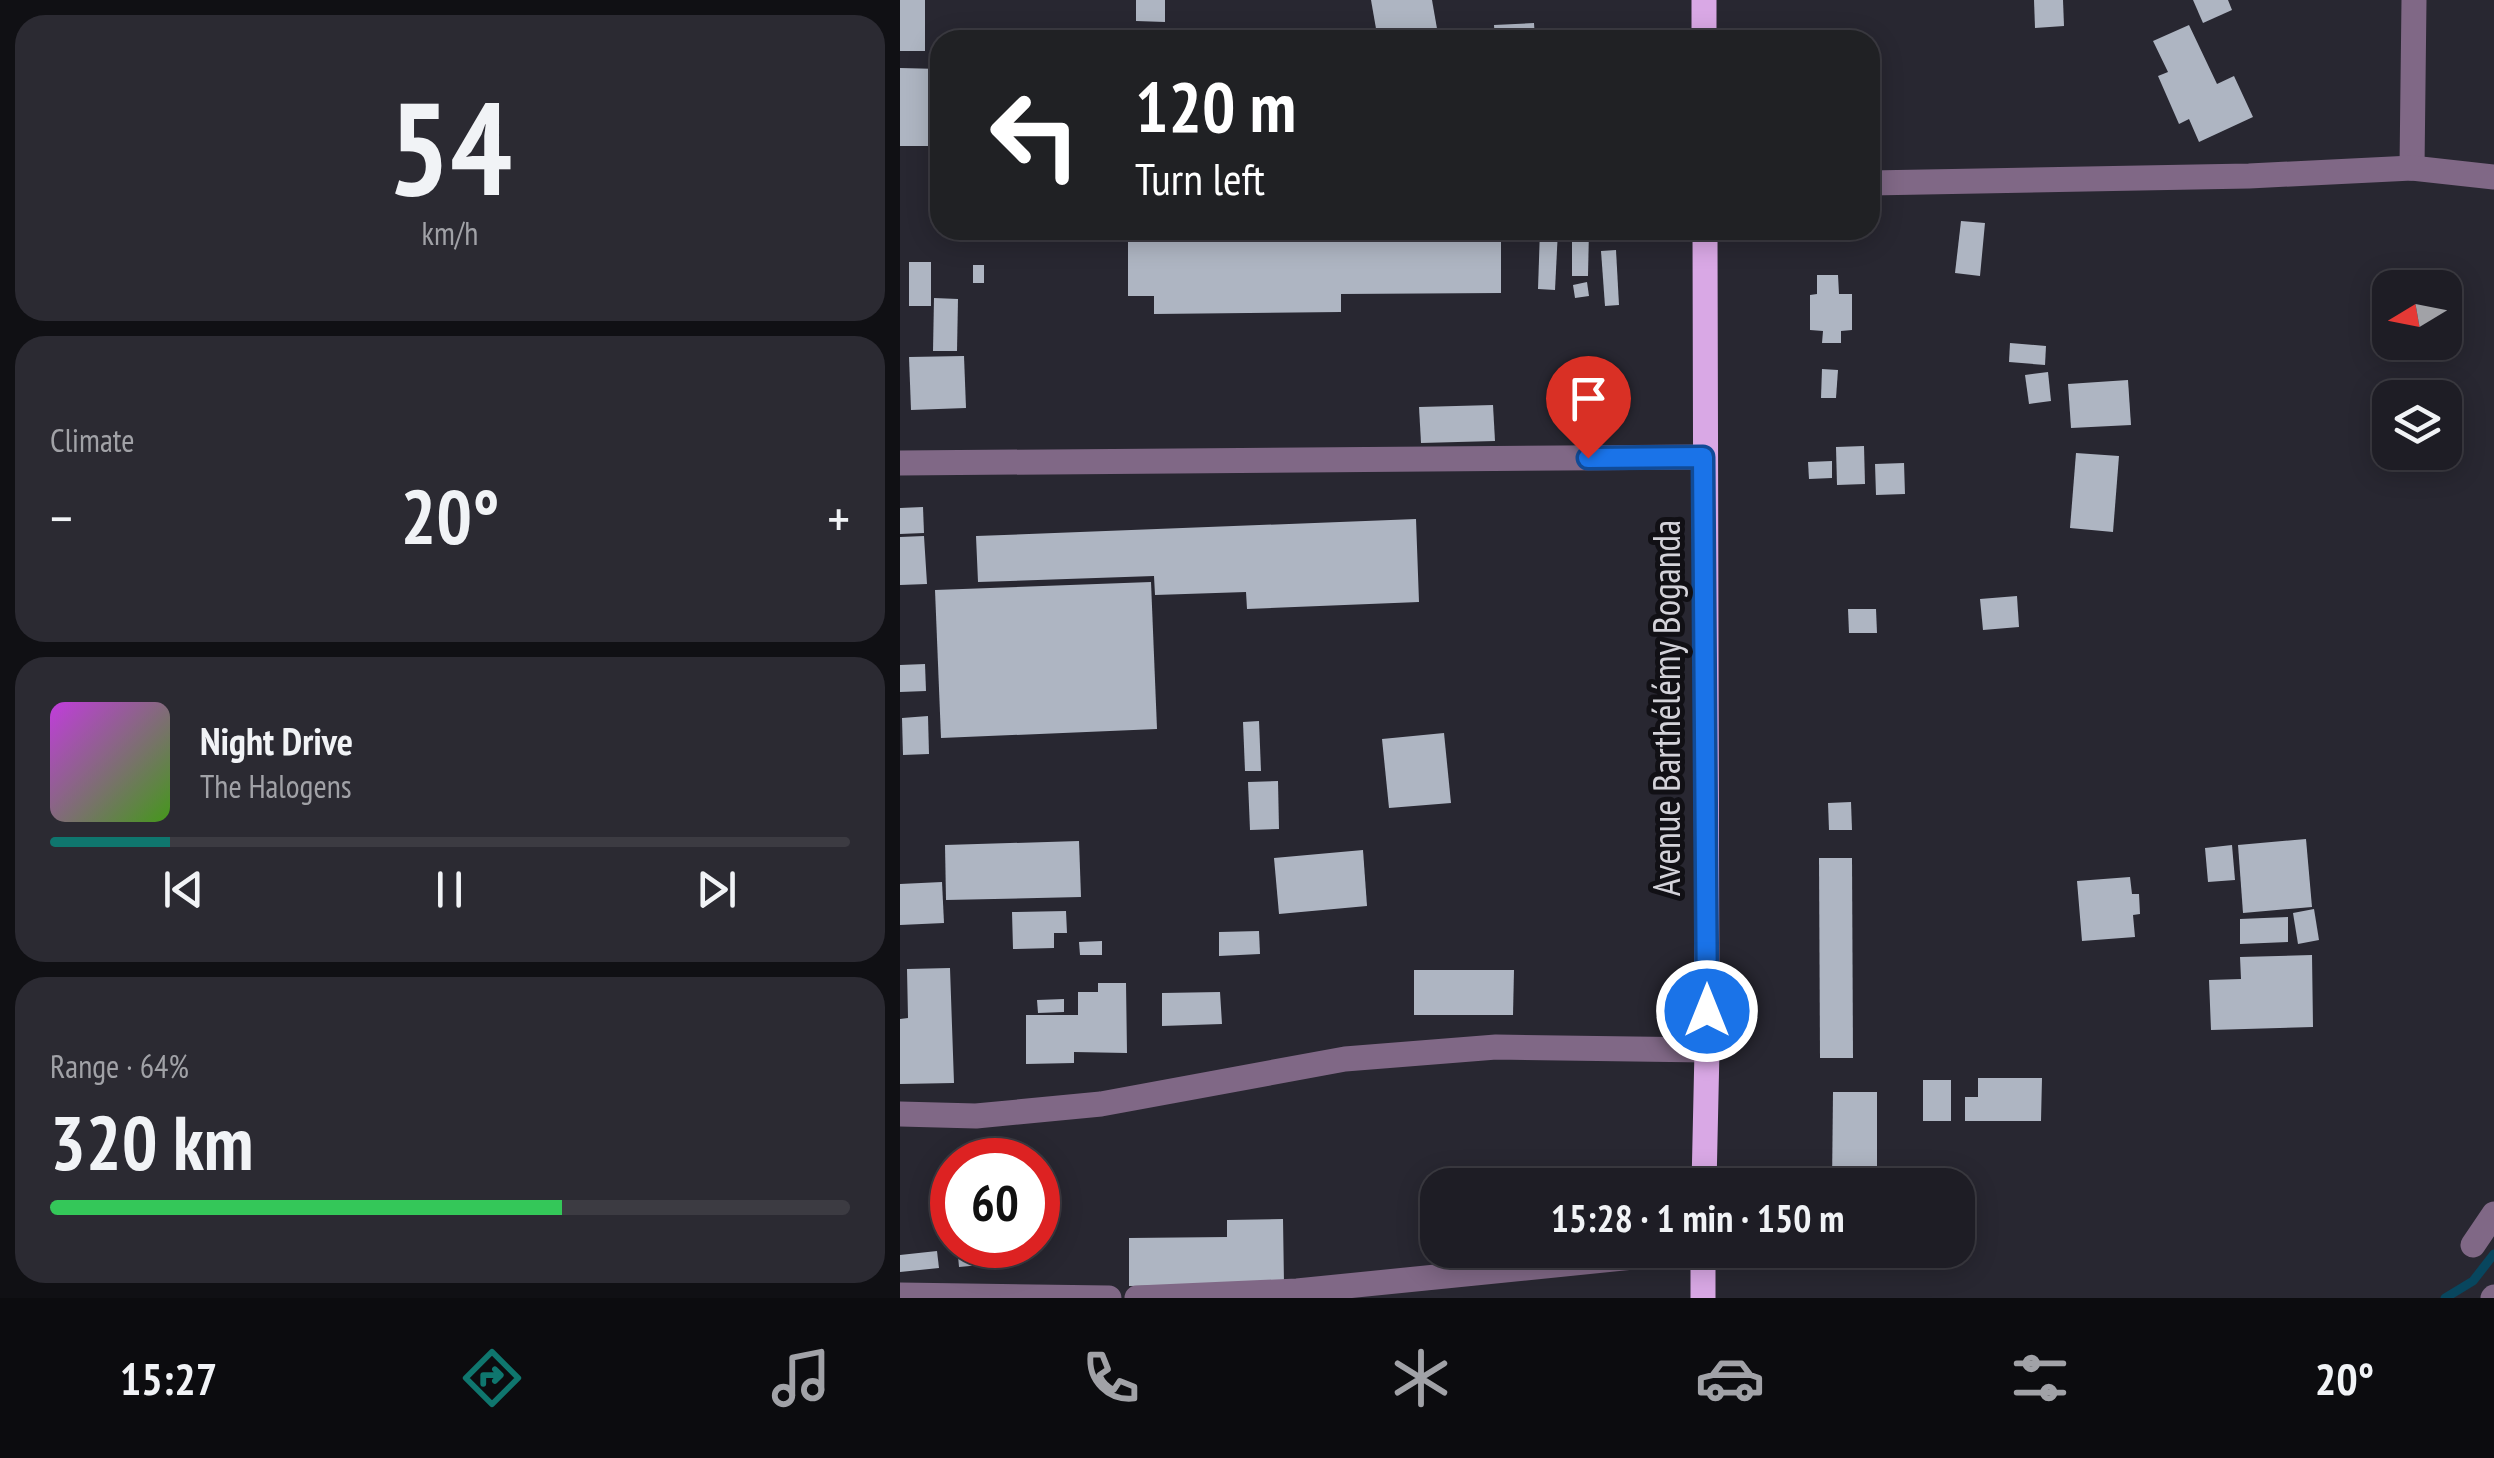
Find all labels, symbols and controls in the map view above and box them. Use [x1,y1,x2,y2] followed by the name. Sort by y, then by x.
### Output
[1135,61,1296,151] text: 120 m
[388,63,512,231] text: 54
[970,70,1100,200] icon: left
[1135,149,1265,207] text: Turn left
[422,212,478,254] text: km/h
[2372,270,2462,360] north arrow
[2372,270,2462,470] map controls
[1546,356,1631,459] pin
[1561,371,1616,426] icon: arrive
[2372,380,2462,470] button: layers
[50,419,134,461] text: Climate
[400,468,500,565] text: 20°
[50,482,73,553] text: −
[827,482,850,553] text: +
[1641,520,1690,896] street label: Avenue Barthélémy Boganda
[200,716,353,765] text: Night Drive
[200,765,352,807] text: The Halogens
[156,862,211,917] icon: previous
[422,862,477,917] icon: pause
[689,862,744,917] icon: next
[1655,959,1759,1063] position arrow
[50,1045,189,1087] text: Range · 64%
[50,1094,254,1191] text: 320 km
[930,1138,1060,1268] speed limit sign: 60
[1551,1193,1844,1242] text: 15:28 · 1 min · 150 m
[457,1343,527,1413] icon: directions
[766,1343,836,1413] icon: music
[1076,1343,1146,1413] icon: phone
[1386,1343,1456,1413] icon: climate
[1695,1343,1765,1413] icon: car
[2005,1343,2075,1413] icon: filters
[120,1349,217,1407] text: 15:27
[2315,1349,2374,1407] text: 20°

